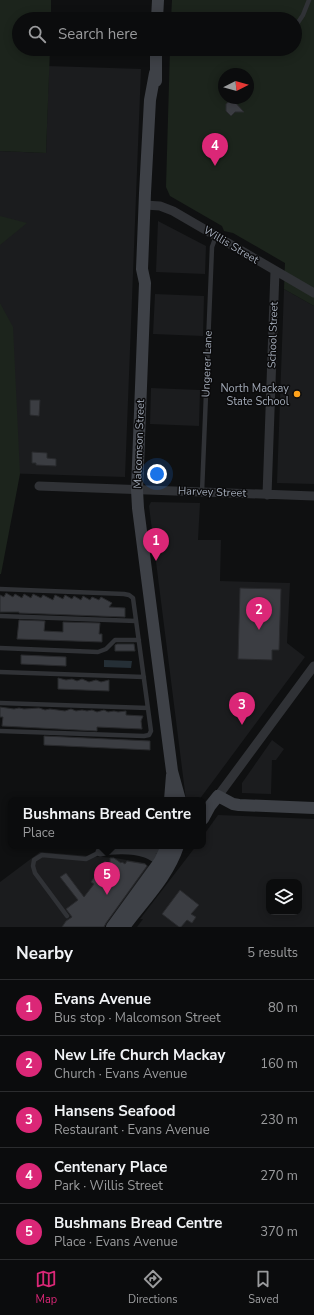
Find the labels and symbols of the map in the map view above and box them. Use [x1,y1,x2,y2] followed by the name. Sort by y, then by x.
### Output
[218,68,254,104] north arrow
[202,133,228,166] pin: 4
[201,223,262,267] street label: Willis Street
[264,301,282,368] street label: School Street
[198,330,216,398] street label: Ungerer Lane
[220,381,290,409] place label: North Mackay State School
[292,389,302,399] marker: North Mackay State School
[130,399,148,489] street label: Malcomson Street
[147,464,167,484] your location
[178,483,247,501] street label: Harvey Street
[143,528,169,561] pin: 1
[246,597,272,630] pin: 2
[229,692,255,725] pin: 3
[94,862,120,895] pin: 5

